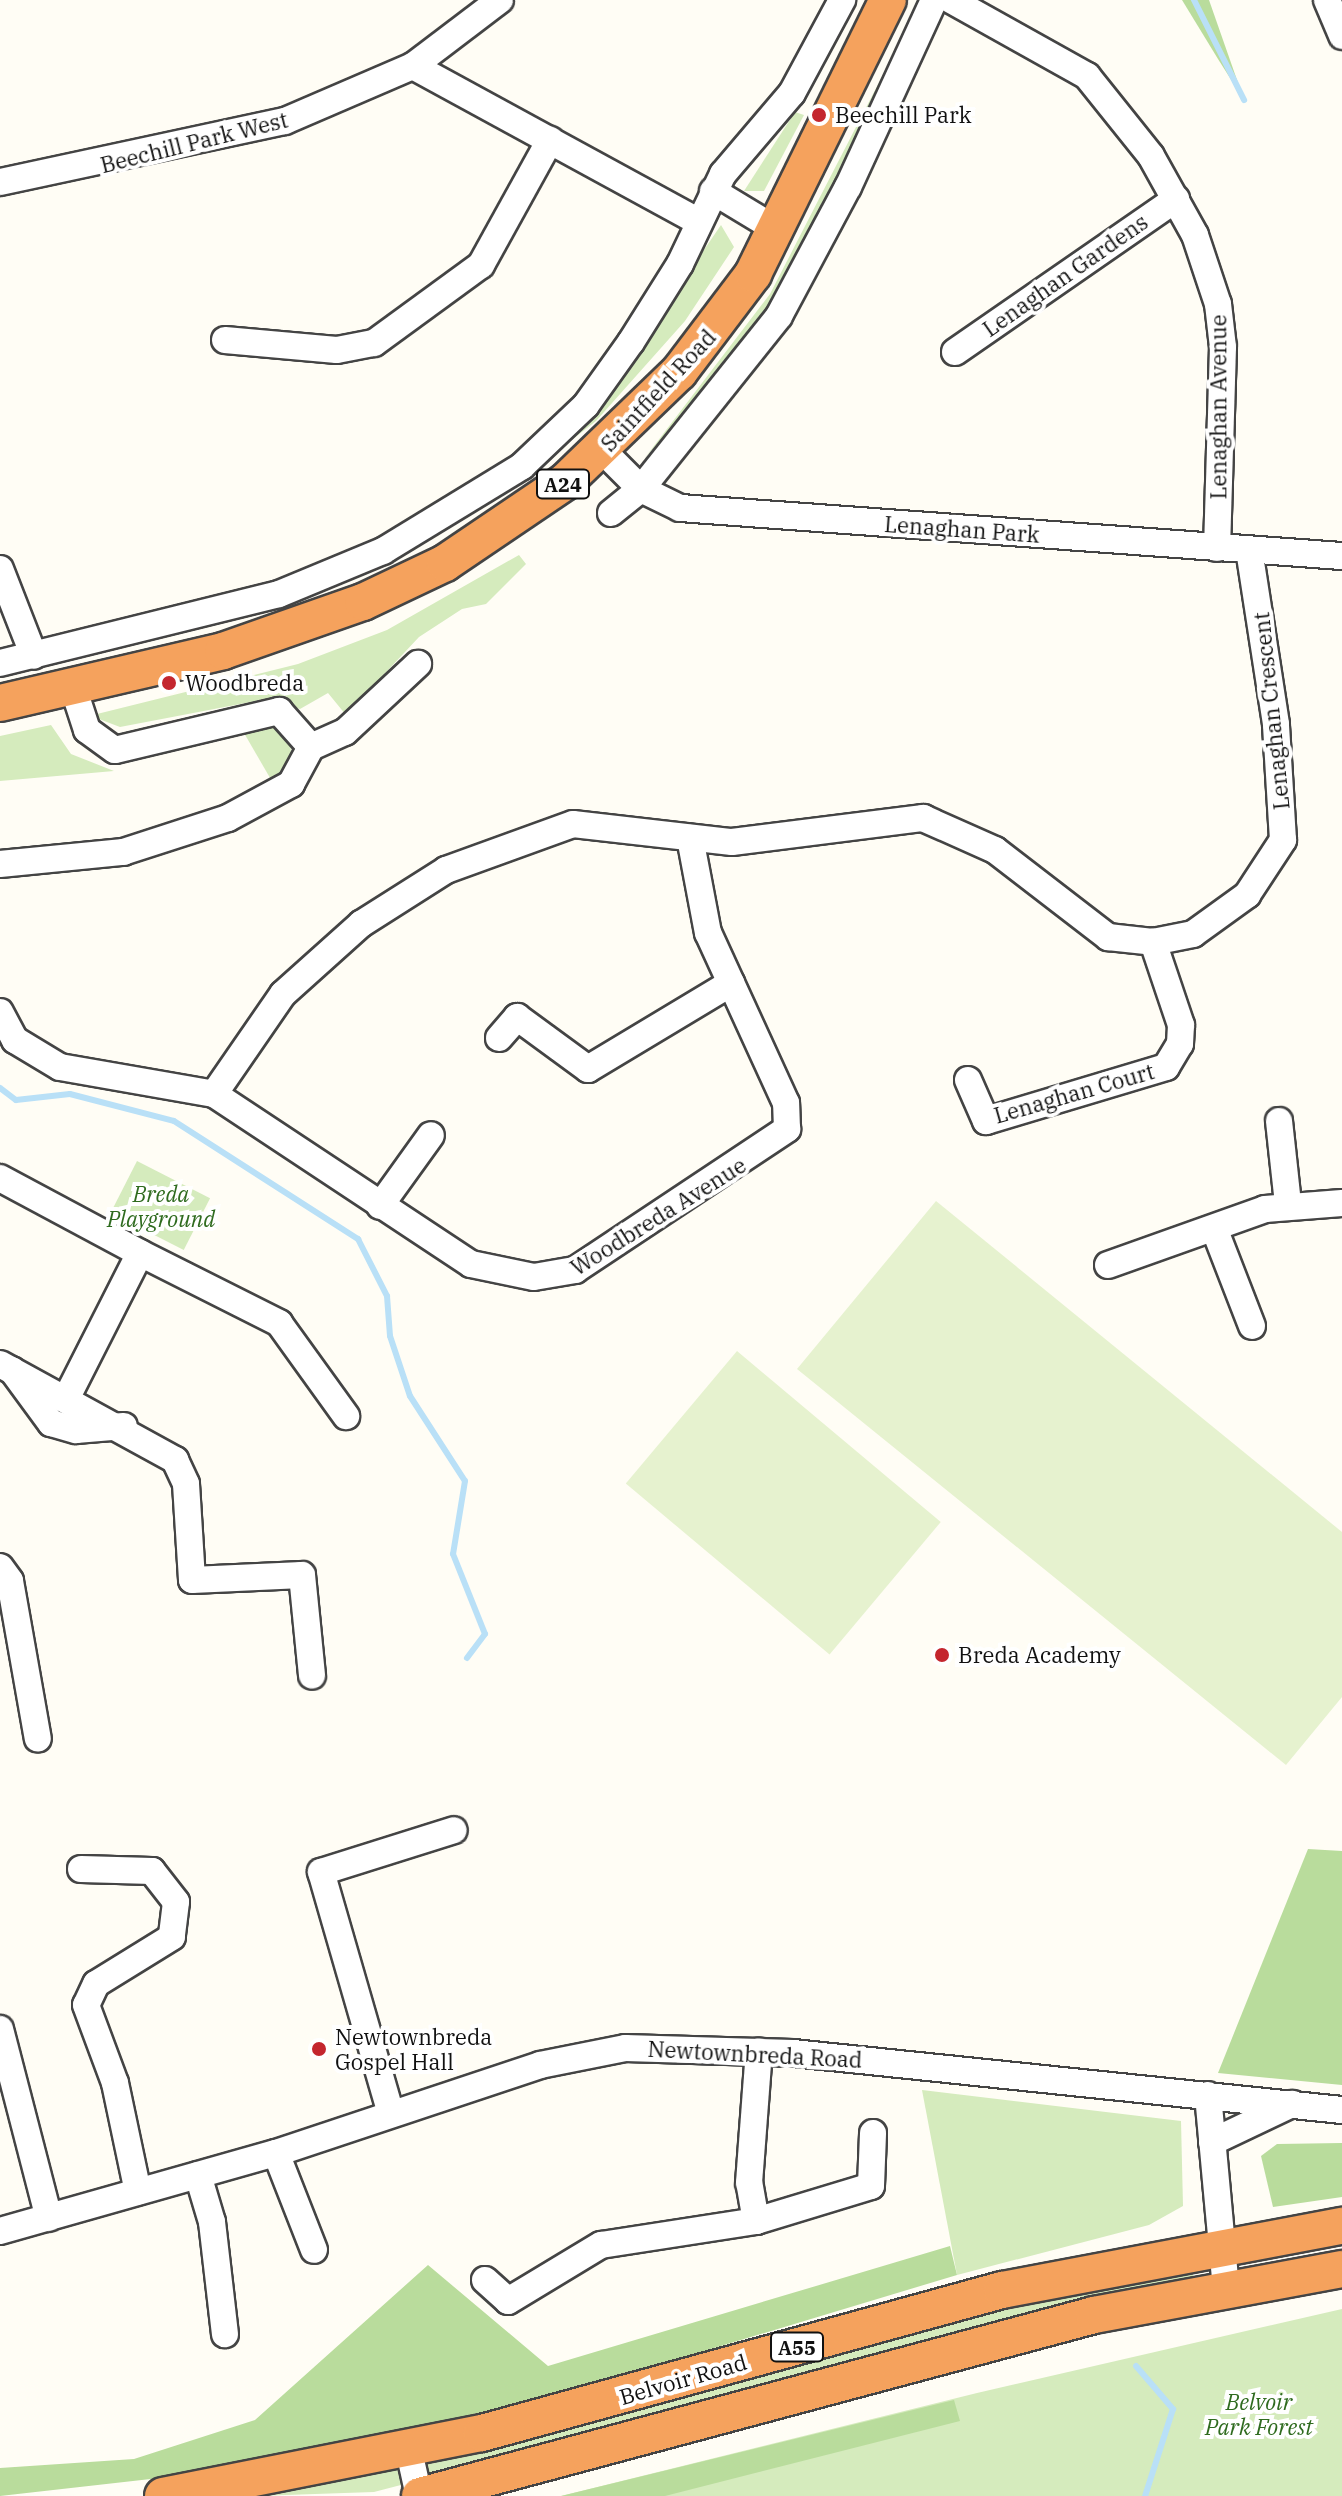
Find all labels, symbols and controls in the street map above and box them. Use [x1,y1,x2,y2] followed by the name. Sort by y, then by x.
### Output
[835,102,972,128] place label: Beechill Park
[98,106,290,178] street label: Beechill Park West
[810,106,828,124] marker: Beechill Park
[977,208,1153,342] street label: Lenaghan Gardens
[1205,314,1231,500] street label: Lenaghan Avenue
[595,324,721,456] street label: Saintfield Road
[535,468,591,500] road number: A24
[883,510,1041,548] street label: Lenaghan Park
[1247,611,1295,811] street label: Lenaghan Crescent
[185,670,304,696] place label: Woodbreda
[160,674,178,692] marker: Woodbreda
[991,1058,1157,1128] street label: Lenaghan Court
[565,1151,751,1281] street label: Woodbreda Avenue
[107,1180,215,1232] park label: Breda Playground
[958,1642,1121,1668] place label: Breda Academy
[933,1646,951,1664] marker: Breda Academy
[335,2023,492,2074] place label: Newtownbreda Gospel Hall
[647,2035,863,2073] street label: Newtownbreda Road
[310,2040,328,2058] marker: Newtownbreda Gospel Hall
[769,2331,825,2363] road number: A55
[616,2348,750,2410] street label: Belvoir Road
[1205,2388,1313,2440] park label: Belvoir Park Forest

